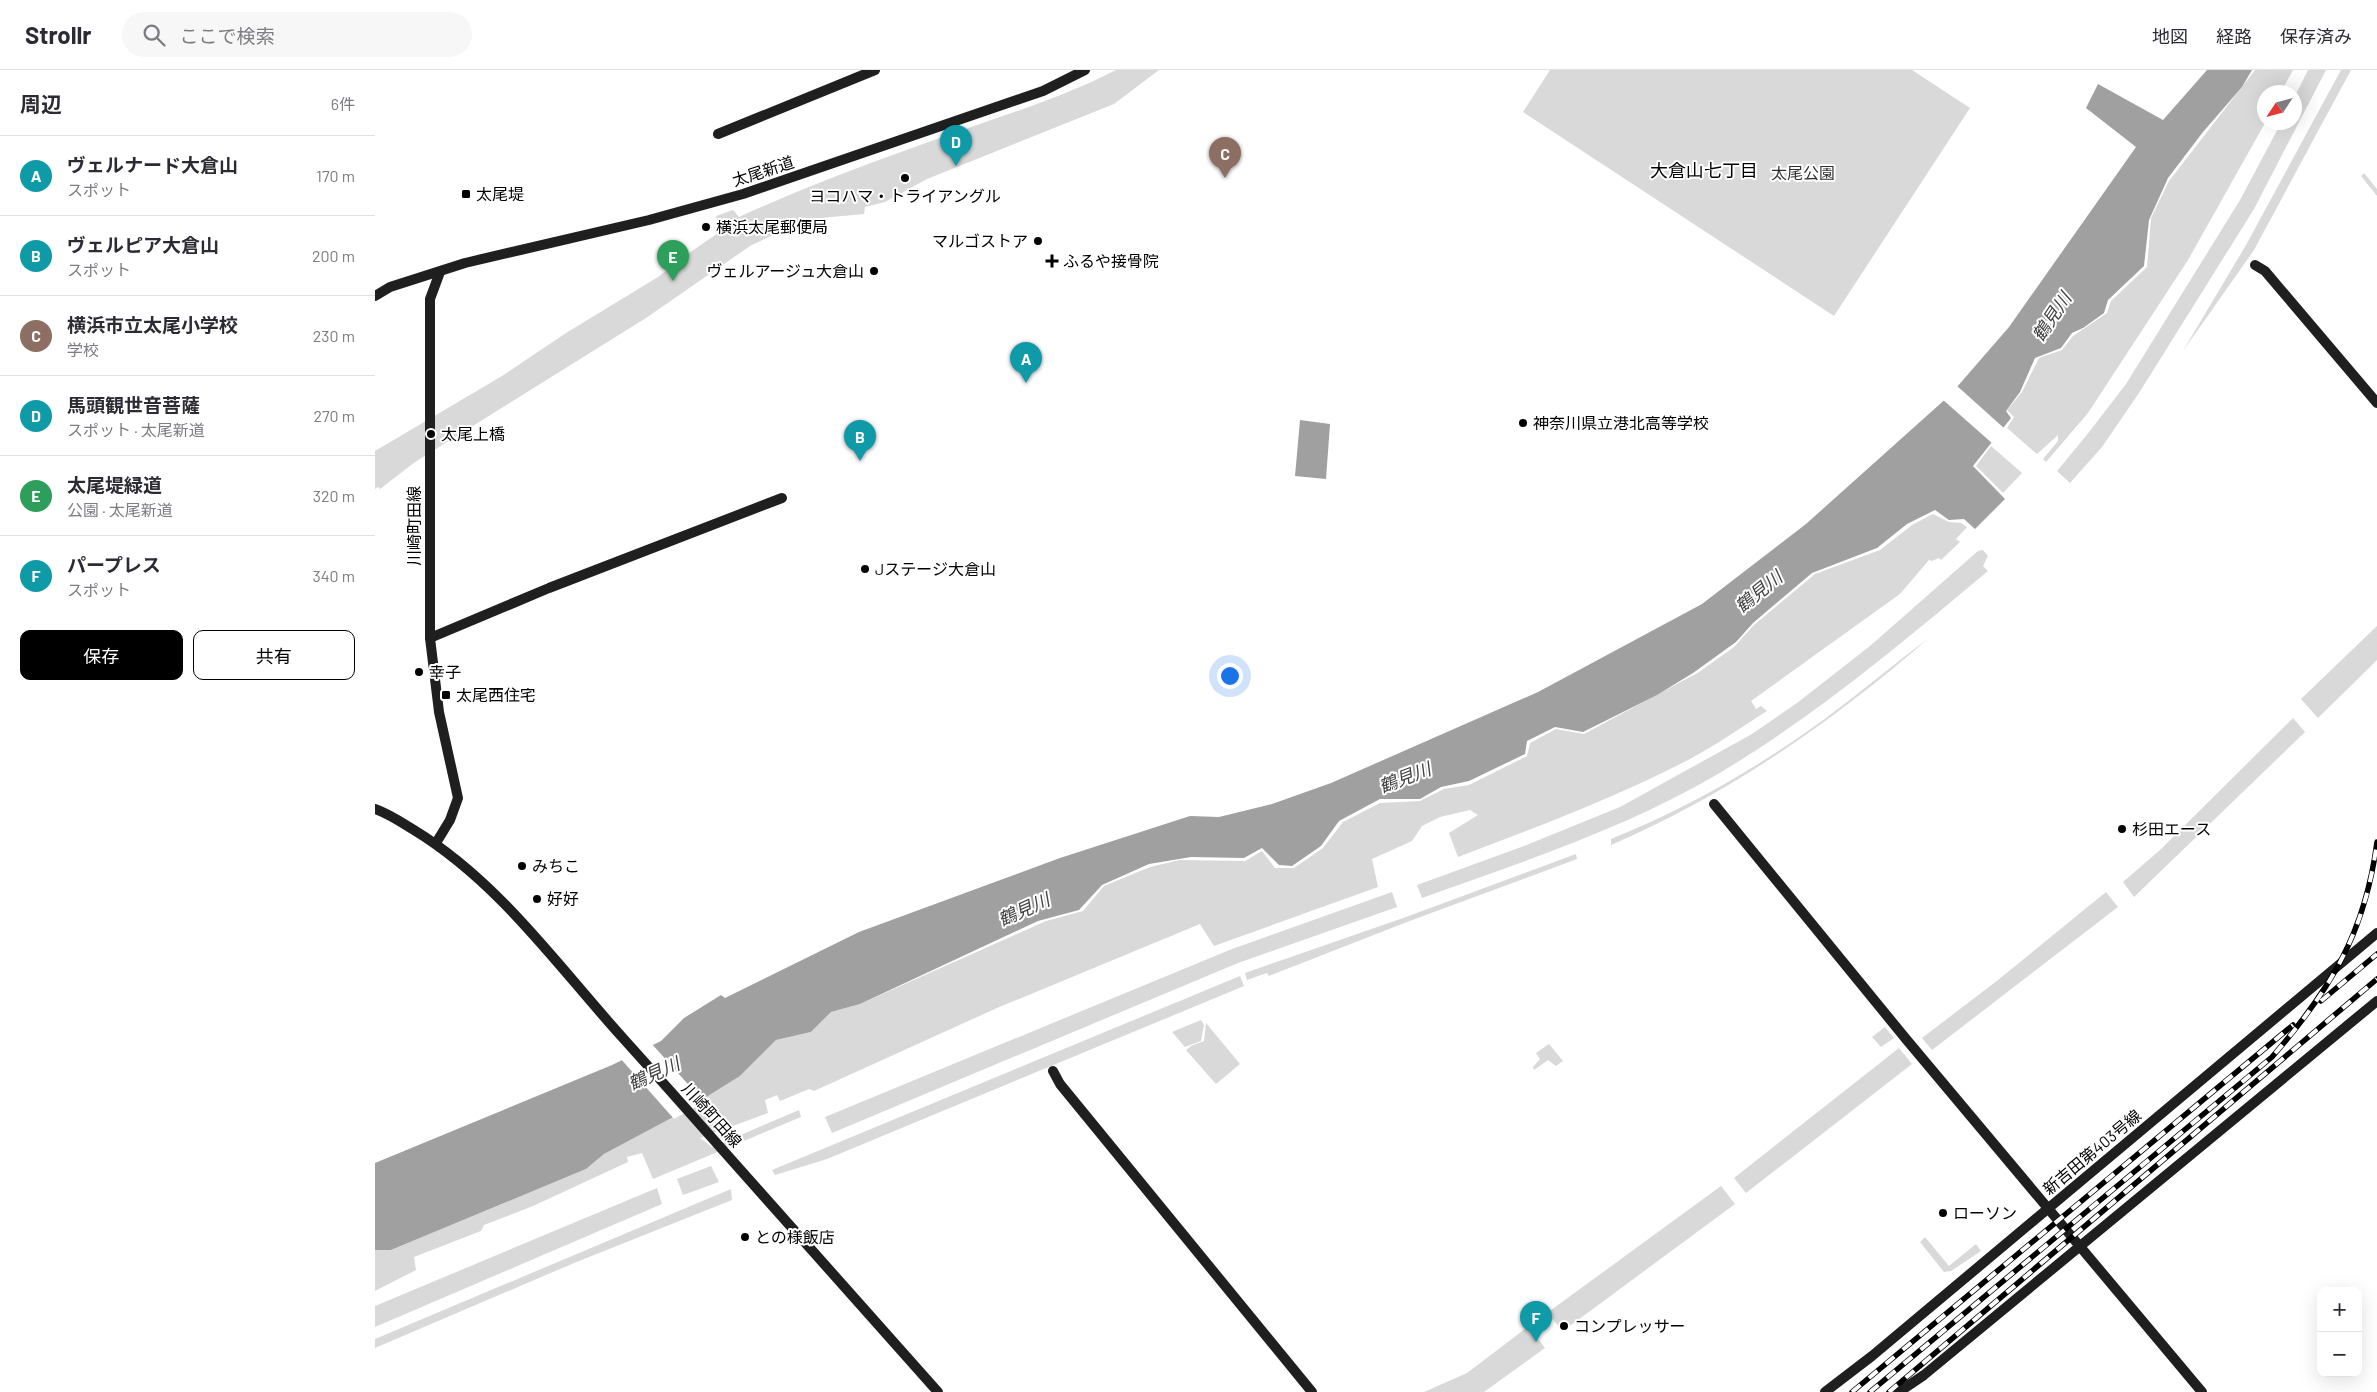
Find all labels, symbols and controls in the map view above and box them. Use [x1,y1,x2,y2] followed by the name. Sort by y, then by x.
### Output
[122,12,472,57] search box
[25,20,92,49] text: Strollr
[140,21,168,49] icon: search
[180,24,275,47] text: ここで検索
[2152,25,2188,47] text: 地図
[2216,25,2252,47] text: 経路
[2280,25,2352,47] text: 保存済み
[2257,85,2302,130] north arrow
[20,91,62,116] text: 周辺
[331,94,355,113] text: 6件
[940,125,972,166] pin: D
[1209,137,1241,178] pin: C
[729,152,796,189] street label: 太尾新道
[67,153,238,176] text: ヴェルナード大倉山
[1650,159,1758,181] district label: 大倉山七丁目
[1771,163,1835,182] park label: 太尾公園
[31,166,41,185] text: A
[316,166,355,185] text: 170 m
[899,172,911,184] marker: ヨコハマ・トライアングル
[67,180,131,199] text: スポット
[476,184,524,203] place label: 太尾堤
[809,186,1001,205] place label: ヨコハマ・トライアングル
[460,188,472,200] marker: 太尾堤
[716,217,828,236] place label: 横浜太尾郵便局
[700,221,712,233] marker: 横浜太尾郵便局
[932,231,1028,250] place label: マルゴストア
[67,233,219,256] text: ヴェルピア大倉山
[1032,235,1044,247] marker: マルゴストア
[657,240,689,281] pin: E
[31,246,41,265] text: B
[312,246,355,265] text: 200 m
[1063,251,1159,270] place label: ふるや接骨院
[1045,254,1059,268] marker: ふるや接骨院
[67,260,131,279] text: スポット
[706,261,864,280] place label: ヴェルアージュ大倉山
[868,265,880,277] marker: ヴェルアージュ大倉山
[2027,286,2077,345] water label: 鶴見川
[67,313,238,336] text: 横浜市立太尾小学校
[31,326,41,345] text: C
[313,326,355,345] text: 230 m
[67,340,99,359] text: 学校
[1010,342,1042,383] pin: A
[67,393,200,416] text: 馬頭観世音菩薩
[31,406,41,425] text: D
[313,406,355,425] text: 270 m
[1533,413,1709,432] place label: 神奈川県立港北高等学校
[1517,417,1529,429] marker: 神奈川県立港北高等学校
[67,420,205,439] text: スポット · 太尾新道
[844,420,876,461] pin: B
[441,424,505,443] place label: 太尾上橋
[425,428,437,440] marker: 太尾上橋
[67,473,162,496] text: 太尾堤緑道
[31,486,41,505] text: E
[313,486,355,505] text: 320 m
[404,486,423,566] street label: 川崎町田線
[67,500,173,519] text: 公園 · 太尾新道
[67,553,161,576] text: パープレス
[875,559,996,578] place label: Jステージ大倉山
[859,563,871,575] marker: Jステージ大倉山
[1730,564,1788,617] water label: 鶴見川
[32,566,40,585] text: F
[312,566,355,585] text: 340 m
[67,580,131,599] text: スポット
[20,630,183,680] button: 保存
[193,630,355,680] button: 共有
[429,662,461,681] place label: 幸子
[1217,663,1243,689] your location
[413,666,425,678] marker: 幸子
[456,685,536,704] place label: 太尾西住宅
[440,689,452,701] marker: 太尾西住宅
[1375,756,1436,797] water label: 鶴見川
[2132,819,2211,838] place label: 杉田エース
[2116,823,2128,835] marker: 杉田エース
[532,856,580,875] place label: みちこ
[516,860,528,872] marker: みちこ
[994,887,1055,930] water label: 鶴見川
[547,889,579,908] place label: 好好
[531,893,543,905] marker: 好好
[624,1051,685,1094] water label: 鶴見川
[679,1079,746,1151] street label: 川崎町田線
[2039,1105,2145,1198] street label: 新吉田第403号線
[1953,1203,2017,1222] place label: ローソン
[1937,1207,1949,1219] marker: ローソン
[755,1227,835,1246] place label: との様飯店
[739,1231,751,1243] marker: との様飯店
[2317,1287,2362,1377] map controls
[2317,1287,2362,1332] button: +
[1520,1301,1552,1342] pin: F
[1574,1316,1686,1335] place label: コンプレッサー
[1558,1320,1570,1332] marker: コンプレッサー
[2317,1332,2362,1377] button: −

